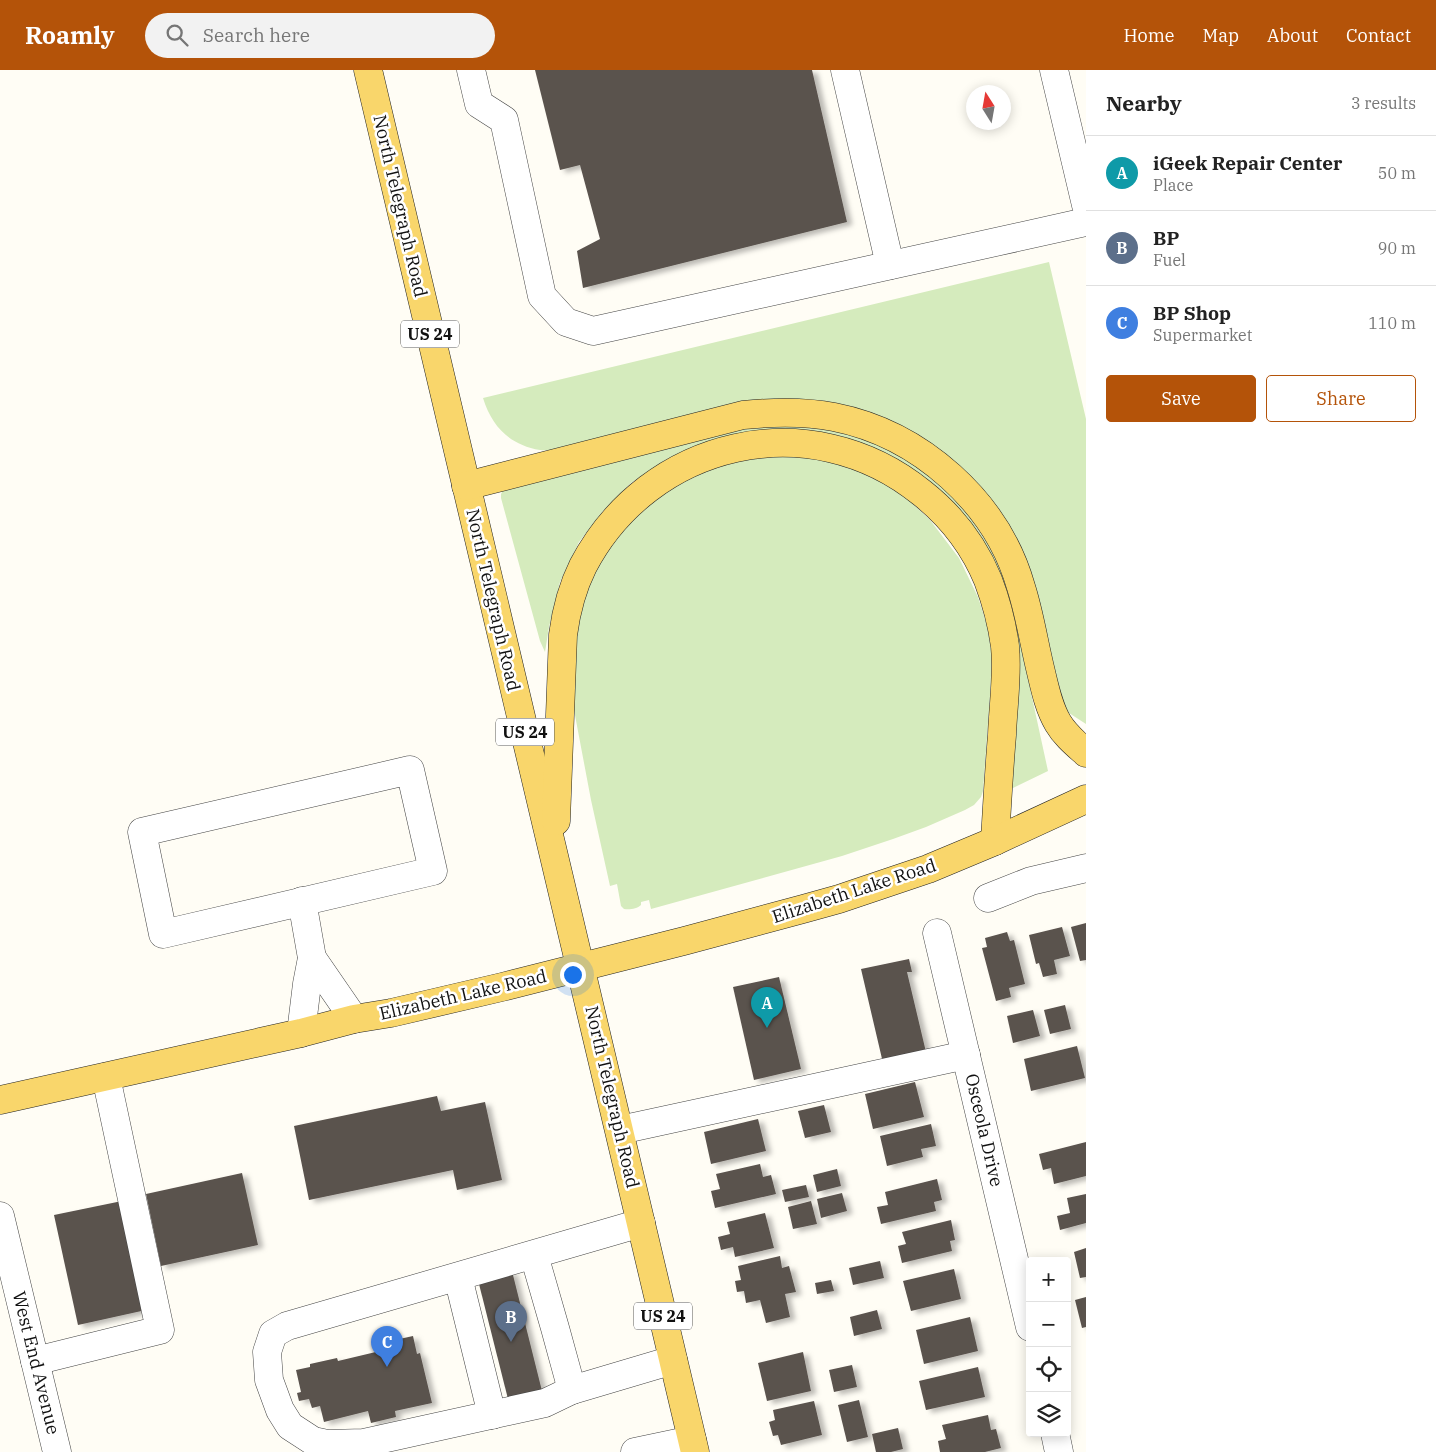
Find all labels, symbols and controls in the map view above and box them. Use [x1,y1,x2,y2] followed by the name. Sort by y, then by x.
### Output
[145,13,495,58] search box
[25,19,115,51] text: Roamly
[163,21,191,49] icon: search
[203,23,310,47] text: Search here
[1123,24,1175,47] text: Home
[1203,24,1239,47] text: Map
[1267,24,1318,47] text: About
[1346,24,1411,47] text: Contact
[966,85,1011,130] north arrow
[1106,89,1182,117] text: Nearby
[1351,93,1416,113] text: 3 results
[368,112,433,299] street label: North Telegraph Road
[1153,151,1342,175] text: iGeek Repair Center
[1116,163,1128,183] text: A
[1378,163,1416,183] text: 50 m
[1153,175,1193,195] text: Place
[1153,226,1179,250] text: BP
[1116,238,1128,258] text: B
[1378,238,1416,258] text: 90 m
[1153,250,1186,270] text: Fuel
[1153,301,1231,325] text: BP Shop
[1117,313,1127,333] text: C
[1368,313,1416,333] text: 110 m
[401,320,459,348] road number: US 24
[1153,325,1252,345] text: Supermarket
[1106,375,1256,422] button: Save
[1266,375,1416,422] button: Share
[461,506,526,693] street label: North Telegraph Road
[496,719,554,746] road number: US 24
[769,853,939,928] street label: Elizabeth Lake Road
[560,962,586,988] your location
[377,964,549,1025] street label: Elizabeth Lake Road
[751,987,783,1028] pin: A
[580,1003,645,1190] street label: North Telegraph Road
[960,1071,1009,1189] street label: Osceola Drive
[1026,1257,1071,1437] map controls
[1026,1257,1071,1302] button: +
[8,1289,65,1437] street label: West End Avenue
[495,1301,527,1342] pin: B
[634,1302,692,1330] road number: US 24
[1026,1302,1071,1347] button: −
[371,1326,403,1367] pin: C
[1026,1347,1071,1392] button: locate
[1026,1392,1071,1437] button: layers

